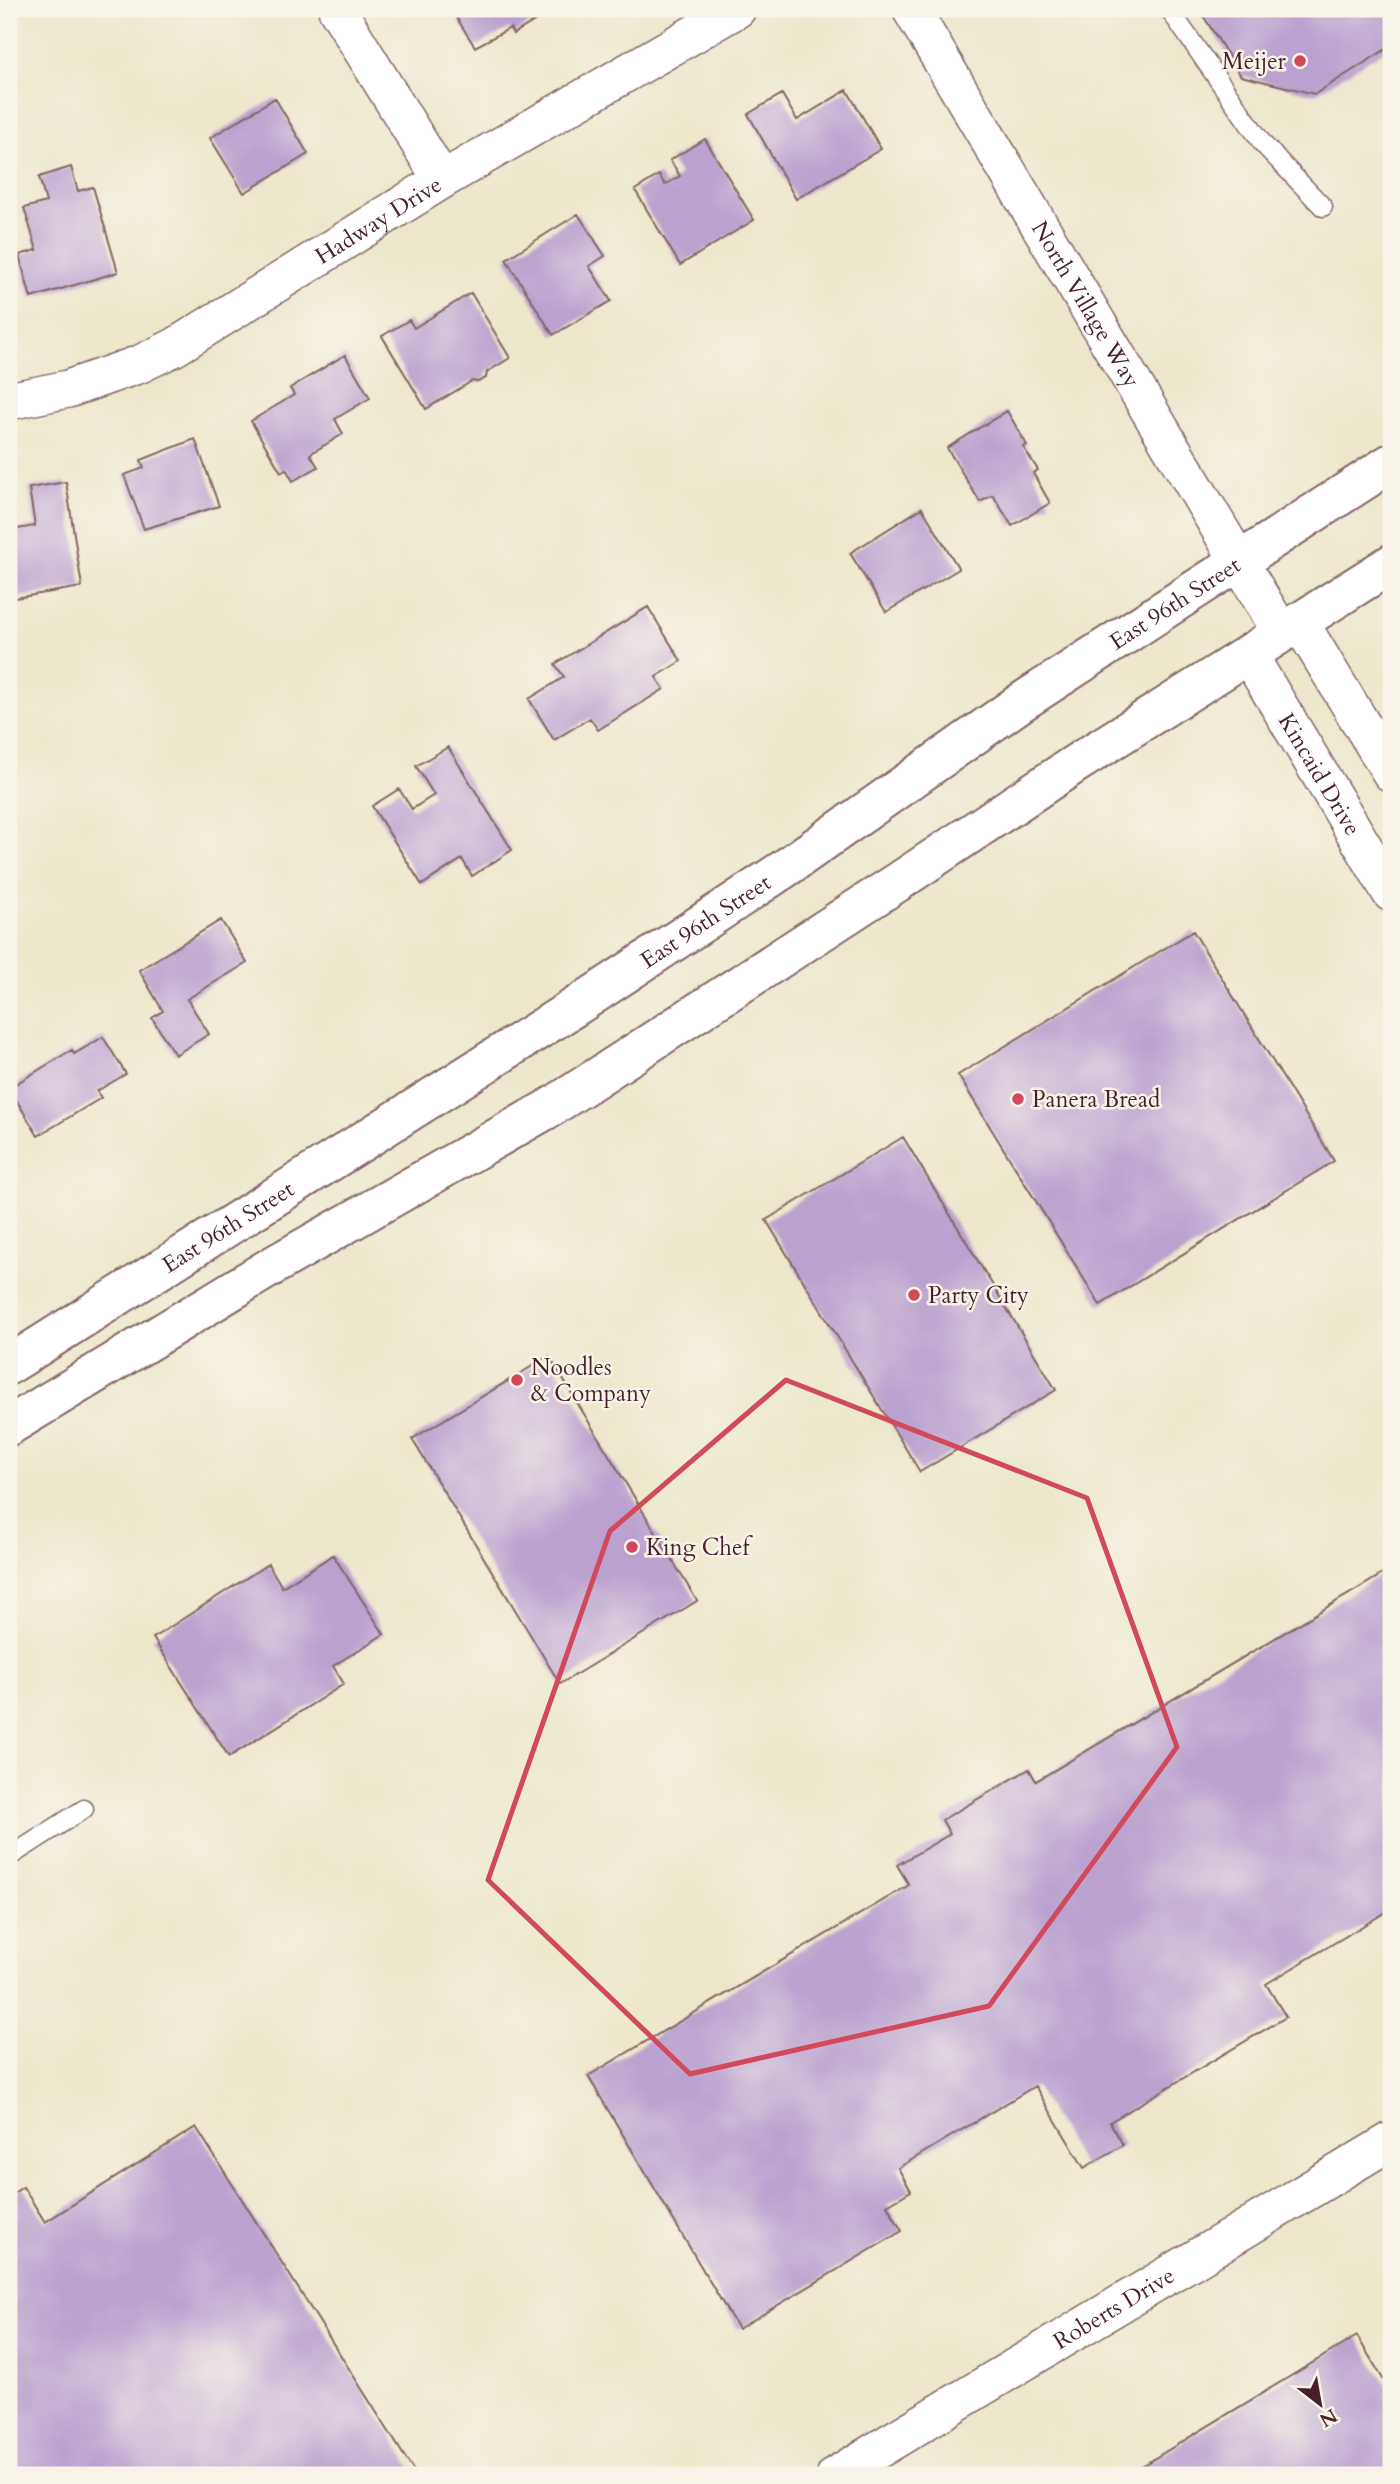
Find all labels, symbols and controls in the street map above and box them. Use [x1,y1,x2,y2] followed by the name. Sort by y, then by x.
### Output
[1222,46,1287,77] place label: Meijer
[1292,53,1308,69] marker: Meijer
[309,169,448,272] street label: Hadway Drive
[1024,215,1147,393] street label: North Village Way
[1103,549,1247,657] street label: East 96th Street
[1271,707,1368,841] street label: Kincaid Drive
[634,867,777,976] street label: East 96th Street
[1032,1084,1161,1115] place label: Panera Bread
[1010,1091,1026,1107] marker: Panera Bread
[156,1174,300,1280] street label: East 96th Street
[928,1280,1029,1311] place label: Party City
[906,1287,922,1303] marker: Party City
[531,1352,651,1409] place label: Noodles & Company
[509,1372,525,1388] marker: Noodles & Company
[646,1532,753,1563] place label: King Chef
[624,1539,640,1555] marker: King Chef
[1047,2260,1180,2357] street label: Roberts Drive
[1284,2368,1354,2438] north arrow
[1314,2402,1342,2433] text: N

